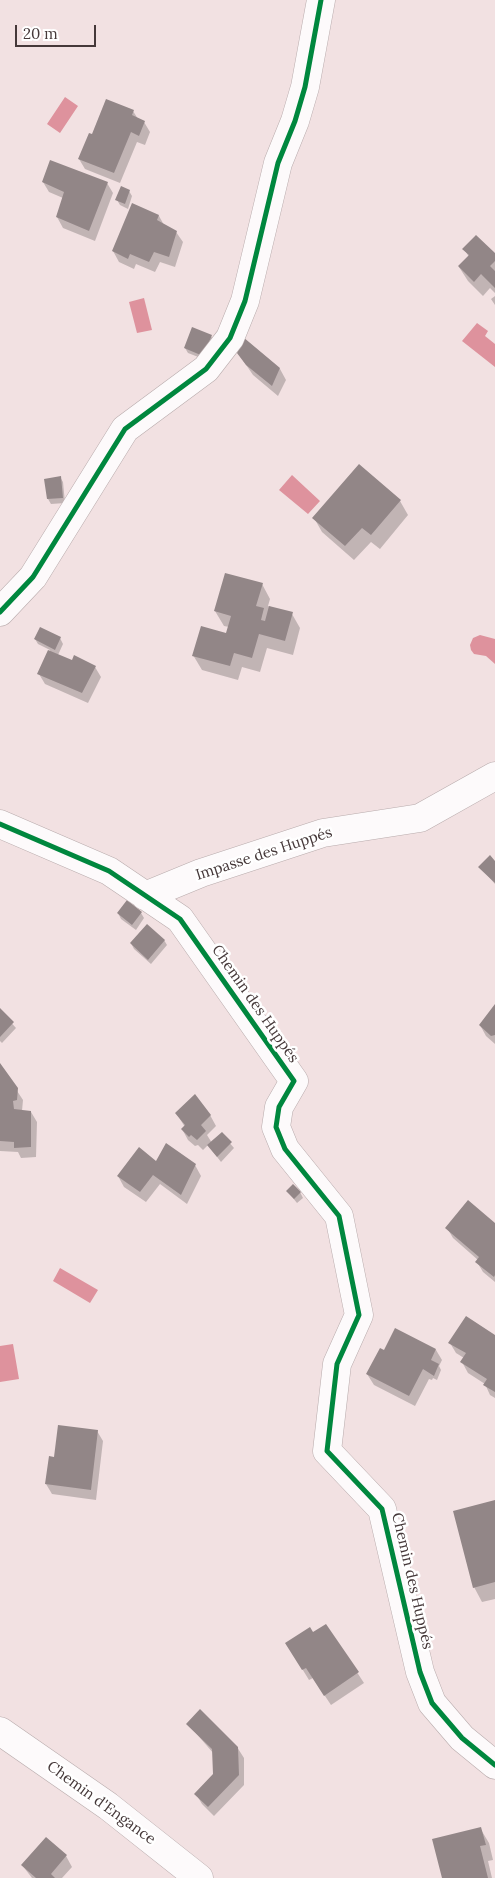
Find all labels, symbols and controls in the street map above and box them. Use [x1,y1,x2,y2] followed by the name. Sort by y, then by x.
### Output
[18,15,99,47] scale bar
[23,24,58,43] text: 20 m
[194,823,334,885] street label: Impasse des Huppés
[208,942,302,1066] street label: Chemin des Huppés
[388,1511,436,1651] street label: Chemin des Huppés
[43,1758,159,1848] street label: Chemin d'Engance

